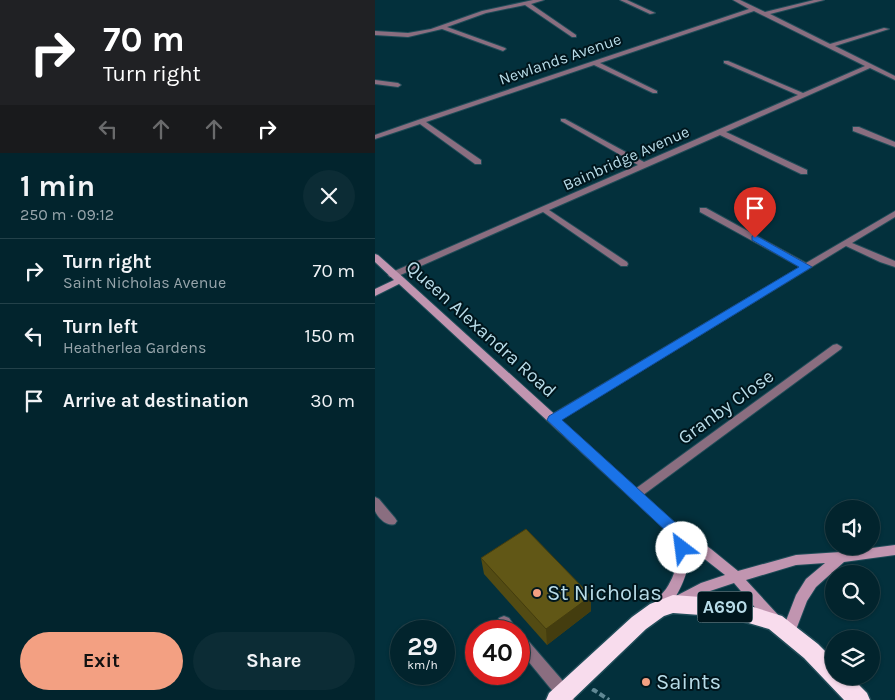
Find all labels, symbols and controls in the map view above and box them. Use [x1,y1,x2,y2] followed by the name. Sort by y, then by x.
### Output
[103,19,185,60] text: 70 m
[20,20,85,85] icon: right
[496,29,624,89] street label: Newlands Avenue
[103,61,201,87] text: Turn right
[94,115,122,143] icon: left
[147,115,175,143] icon: ahead
[200,115,228,143] icon: ahead
[253,115,281,143] icon: right
[560,122,692,194] street label: Bainbridge Avenue
[20,168,95,204] text: 1 min
[303,170,355,222] button: close
[734,187,776,238] pin
[741,194,769,222] icon: arrive
[20,205,114,224] text: 250 m · 09:12
[63,251,152,273] text: Turn right
[402,256,560,402] street label: Queen Alexandra Road
[20,257,48,285] icon: right
[313,260,355,282] text: 70 m
[63,273,226,292] text: Saint Nicholas Avenue
[63,316,138,338] text: Turn left
[20,322,48,350] icon: left
[304,325,355,347] text: 150 m
[63,338,206,357] text: Heatherlea Gardens
[674,365,778,449] street label: Granby Close
[20,387,48,415] icon: arrive
[63,390,249,412] text: Arrive at destination
[310,390,355,412] text: 30 m
[825,500,880,685] map controls
[825,500,880,555] button: sound
[655,521,707,573] position arrow
[825,565,880,620] button: search
[547,580,662,606] place label: St Nicholas
[531,587,543,599] marker: St Nicholas
[697,592,753,622] road number: A690
[465,620,530,685] speed limit sign: 40
[825,630,880,685] button: layers
[20,632,183,690] button: Exit
[193,632,355,690] button: Share
[407,632,438,661] text: 29
[407,658,438,672] text: km/h
[656,669,721,695] place label: Saints
[640,676,652,688] marker: Saints

